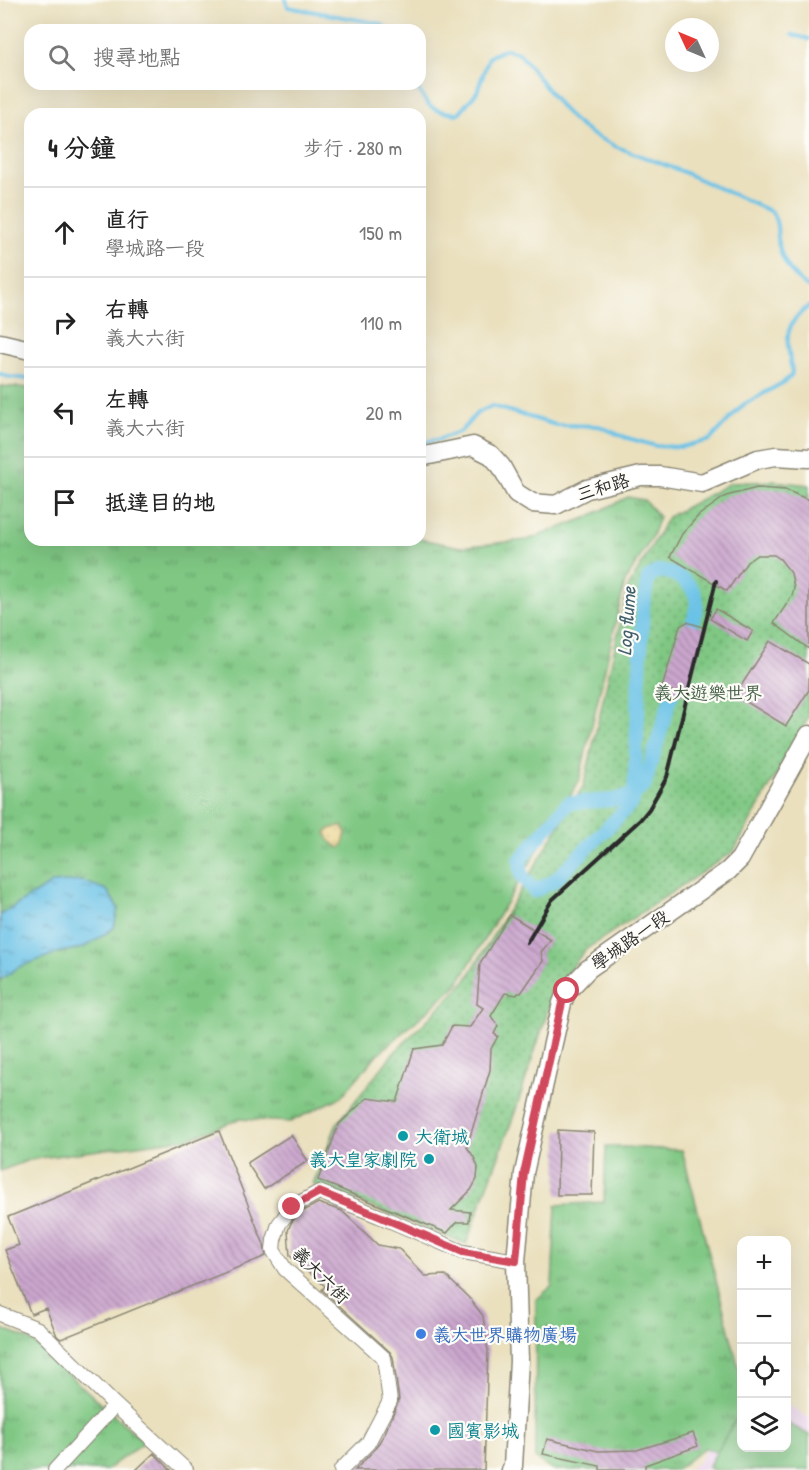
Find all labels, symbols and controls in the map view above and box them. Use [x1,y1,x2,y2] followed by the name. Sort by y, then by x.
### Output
[665,18,719,72] north arrow
[24,24,426,90] search box
[45,41,78,74] icon: search
[93,42,181,72] text: 搜尋地點
[48,130,116,165] text: 4 分鐘
[304,134,402,161] text: 步行 · 280 m
[105,204,149,234] text: 直行
[48,216,81,249] icon: ahead
[359,219,402,246] text: 150 m
[105,234,205,261] text: 學城路一段
[105,294,149,324] text: 右轉
[48,306,81,339] icon: right
[360,309,402,336] text: 110 m
[105,324,185,351] text: 義大六街
[105,384,149,414] text: 左轉
[48,396,81,429] icon: left
[365,399,402,426] text: 20 m
[105,414,185,441] text: 義大六街
[574,467,632,507] street label: 三和路
[48,486,81,519] icon: arrive
[105,487,215,517] text: 抵達目的地
[610,585,643,656] water label: Log flume
[654,680,762,705] park label: 義大遊樂世界
[586,904,674,976] street label: 學城路一段
[553,977,579,1003] route start
[415,1124,469,1149] place label: 大衛城
[396,1129,410,1143] marker: 大衛城
[309,1147,417,1172] place label: 義大皇家劇院
[422,1152,436,1166] marker: 義大皇家劇院
[278,1193,304,1219] route end
[737,1236,791,1452] map controls
[737,1236,791,1290] button: +
[287,1241,355,1309] street label: 義大六街
[737,1290,791,1344] button: −
[433,1322,577,1347] place label: 義大世界購物廣場
[414,1327,428,1341] marker: 義大世界購物廣場
[737,1344,791,1398] button: locate
[737,1398,791,1452] button: layers
[447,1418,519,1443] place label: 國賓影城
[428,1423,442,1437] marker: 國賓影城

